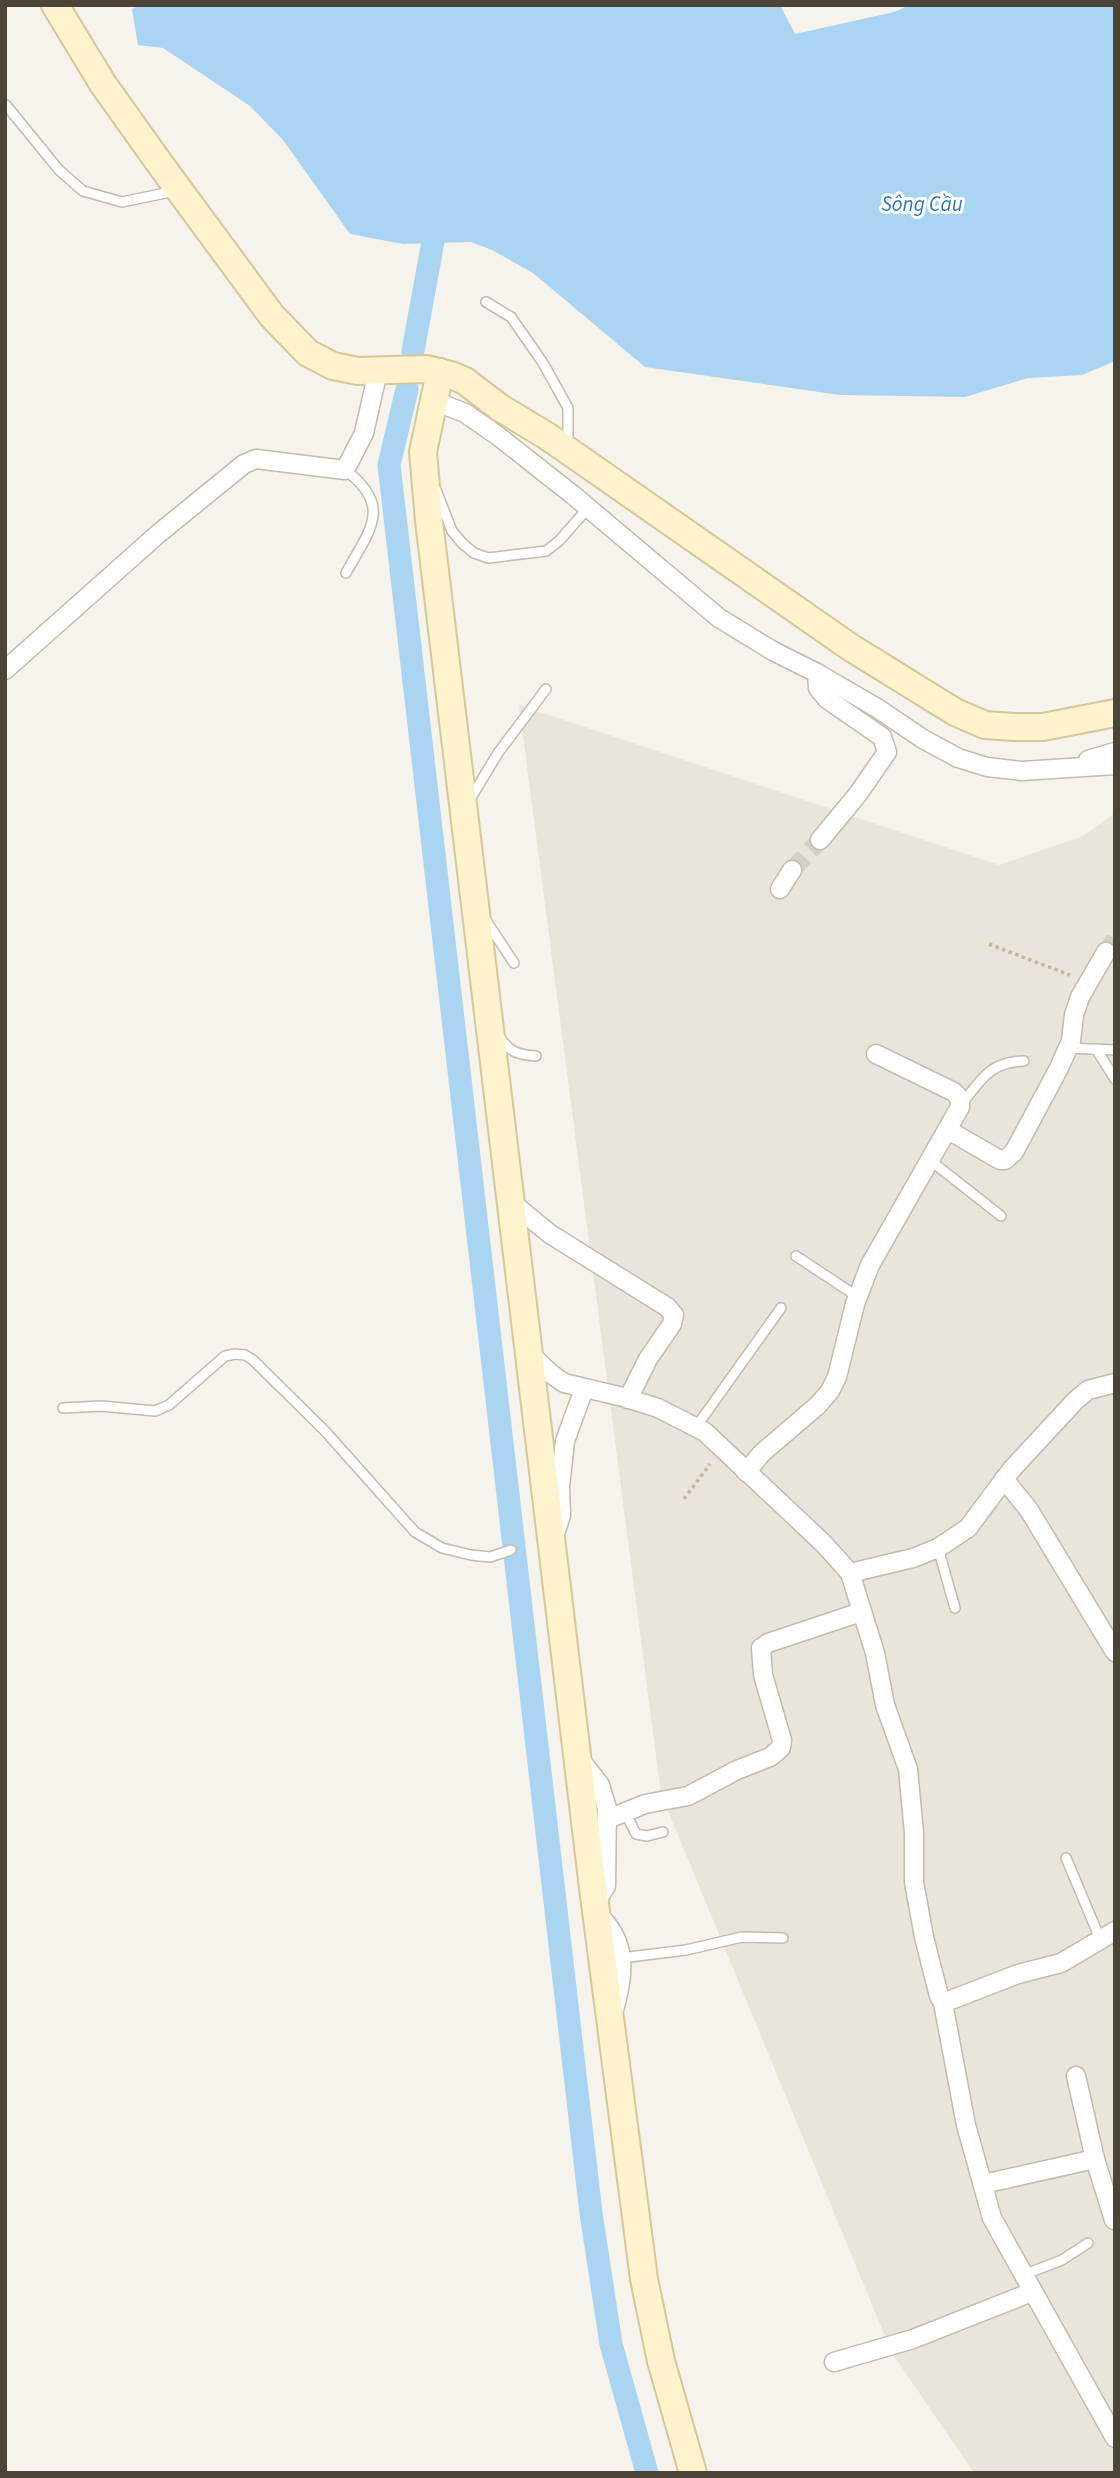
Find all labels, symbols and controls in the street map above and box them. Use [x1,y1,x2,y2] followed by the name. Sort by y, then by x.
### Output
[881,189,963,219] water label: Sông Cầu

